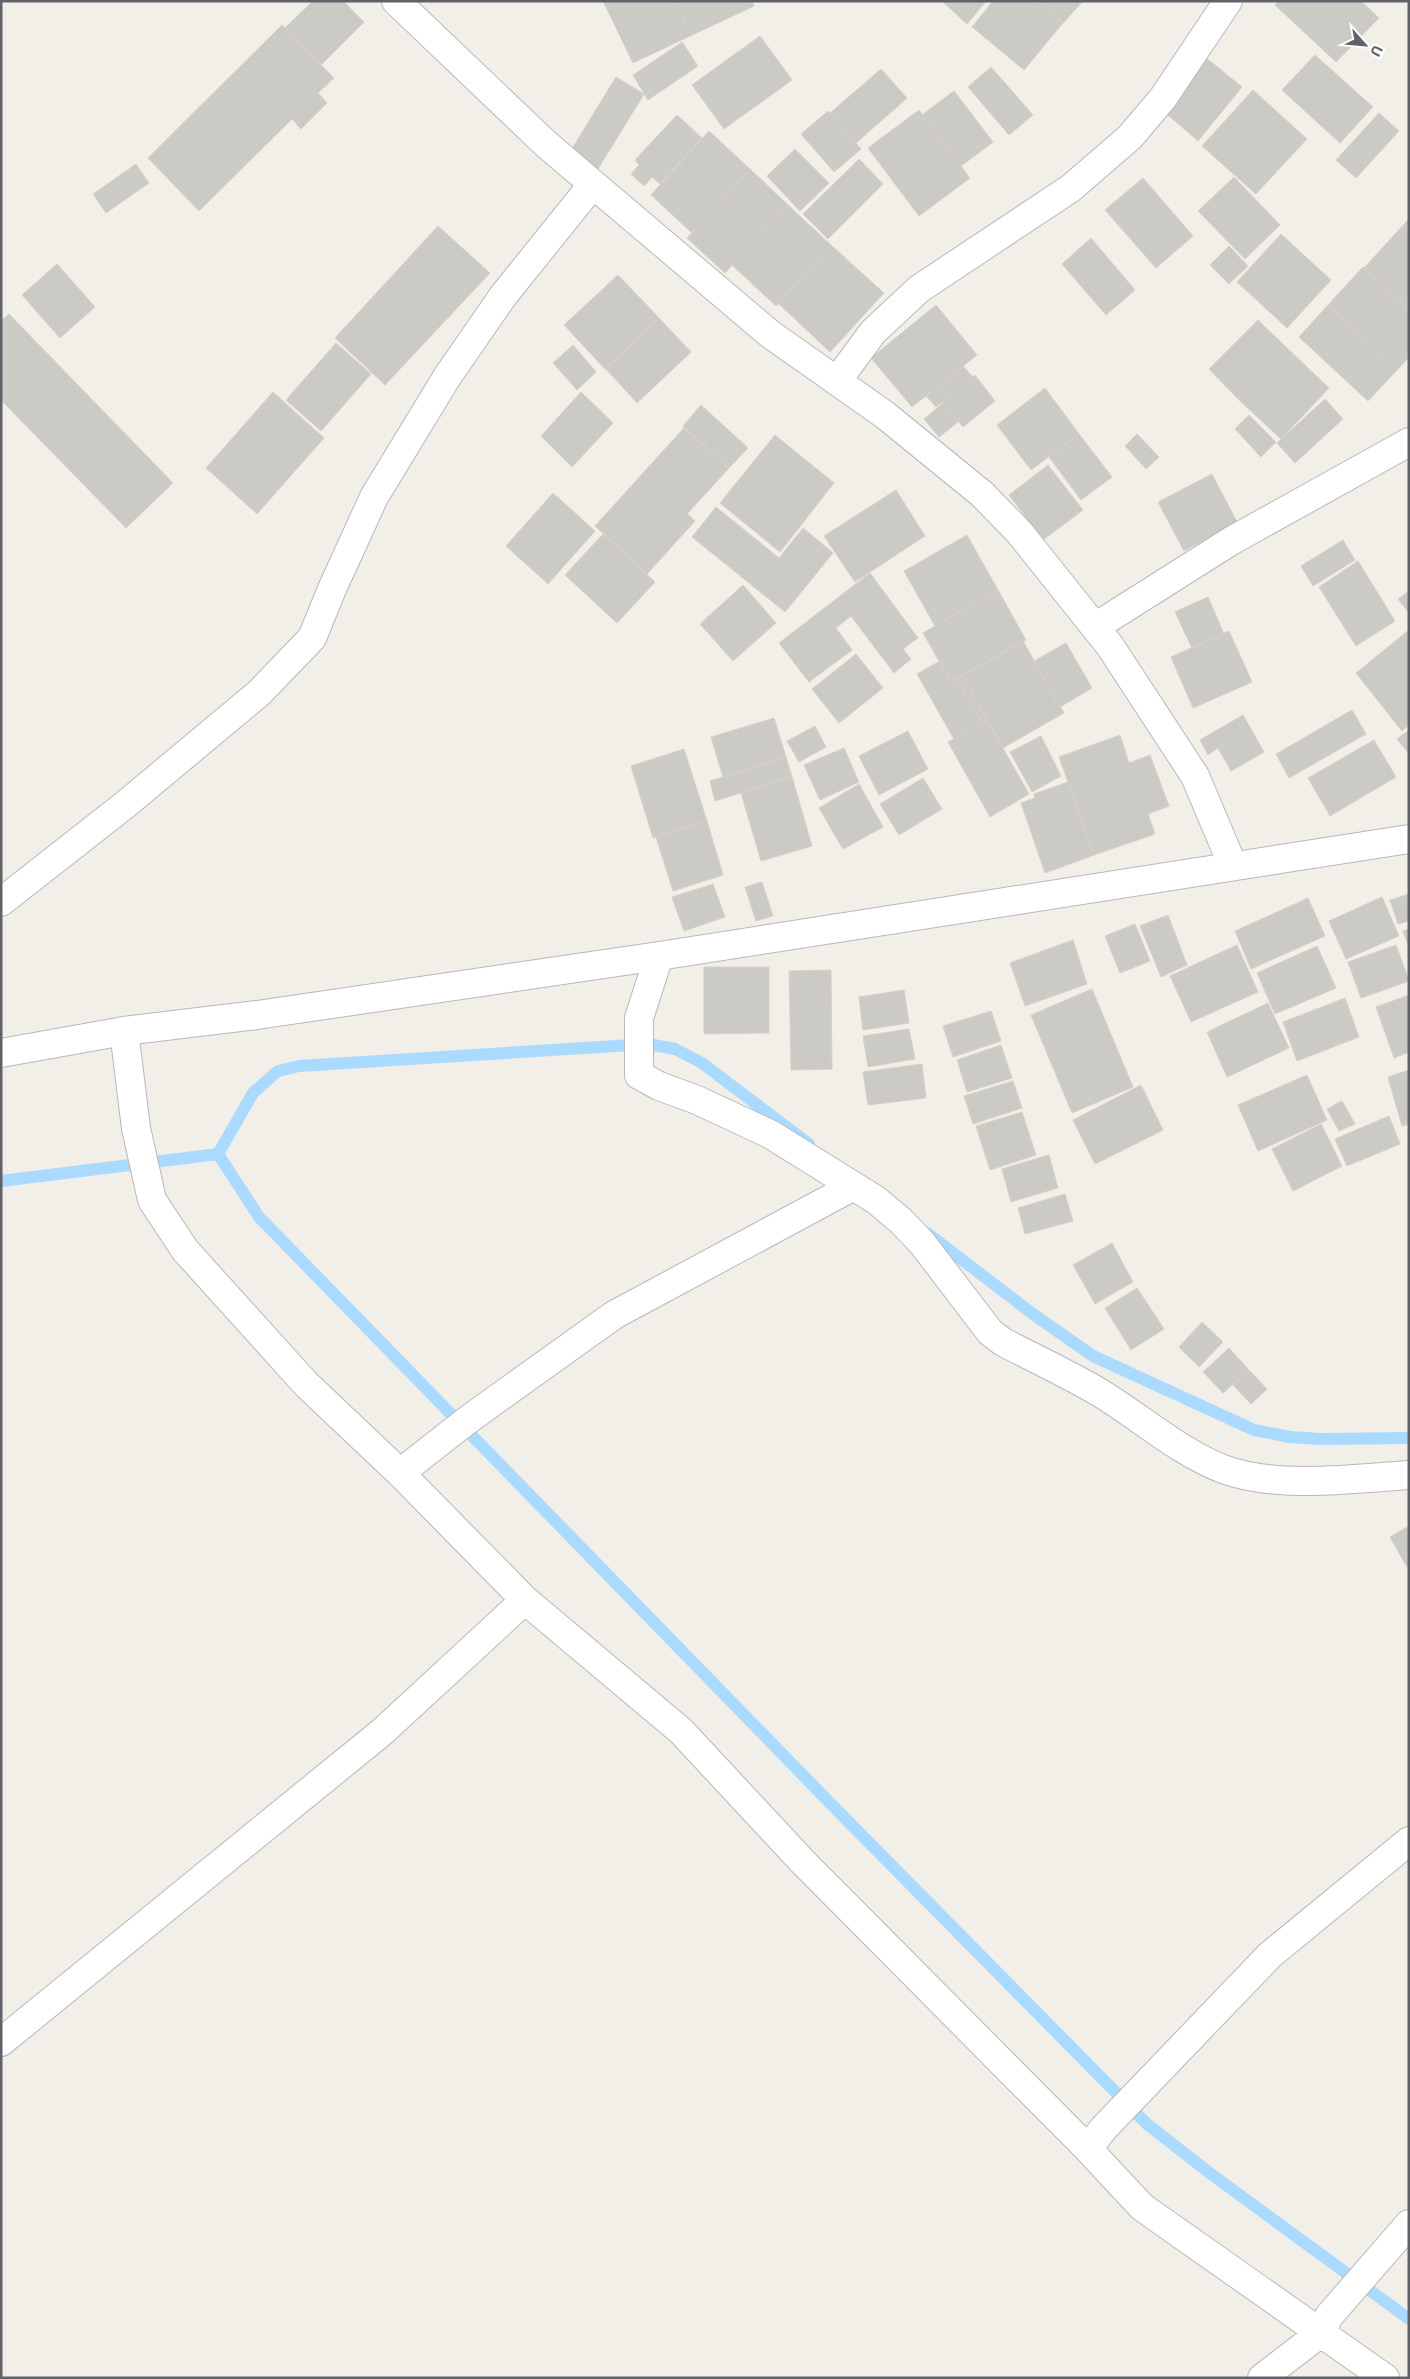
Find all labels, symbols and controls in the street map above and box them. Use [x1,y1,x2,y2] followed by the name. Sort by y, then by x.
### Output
[1340,20,1390,70] north arrow
[1366,42,1388,60] text: U

